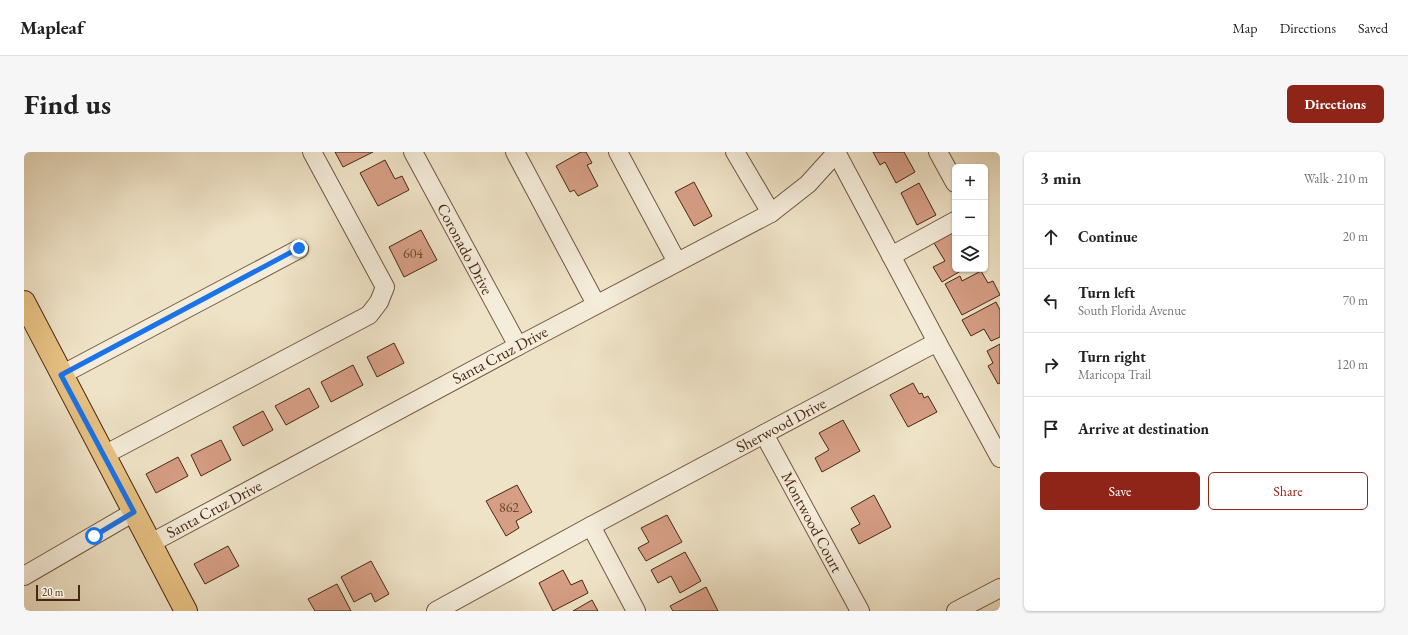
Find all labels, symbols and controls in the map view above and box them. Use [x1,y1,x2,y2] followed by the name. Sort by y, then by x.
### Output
[20,15,84,40] text: Mapleaf
[1232,19,1258,37] text: Map
[1280,19,1336,37] text: Directions
[1358,19,1388,37] text: Saved
[1287,85,1384,123] button: Directions
[24,86,111,122] text: Find us
[952,164,988,272] map controls
[952,164,988,200] button: +
[1040,167,1081,189] text: 3 min
[1304,170,1368,187] text: Walk · 210 m
[432,200,498,298] street label: Coronado Drive
[952,200,988,236] button: −
[1040,226,1062,248] icon: ahead
[1078,227,1138,246] text: Continue
[1343,228,1368,245] text: 20 m
[952,236,988,272] button: layers
[290,239,308,257] route end
[403,244,423,262] house number: 604
[1078,283,1135,302] text: Turn left
[1040,290,1062,312] icon: left
[1343,292,1368,309] text: 70 m
[1078,302,1186,319] text: South Florida Avenue
[449,321,551,389] street label: Santa Cruz Drive
[1078,347,1146,366] text: Turn right
[1040,354,1062,376] icon: right
[1337,356,1368,373] text: 120 m
[1078,366,1151,383] text: Maricopa Trail
[732,392,830,458] street label: Sherwood Drive
[1040,418,1062,440] icon: arrive
[1078,419,1209,438] text: Arrive at destination
[777,468,847,576] street label: Montwood Court
[1040,472,1200,510] button: Save
[1208,472,1368,510] button: Share
[163,475,265,543] street label: Santa Cruz Drive
[499,498,519,516] house number: 862
[85,527,103,545] route start
[36,583,80,602] scale bar
[42,585,63,599] text: 20 m

